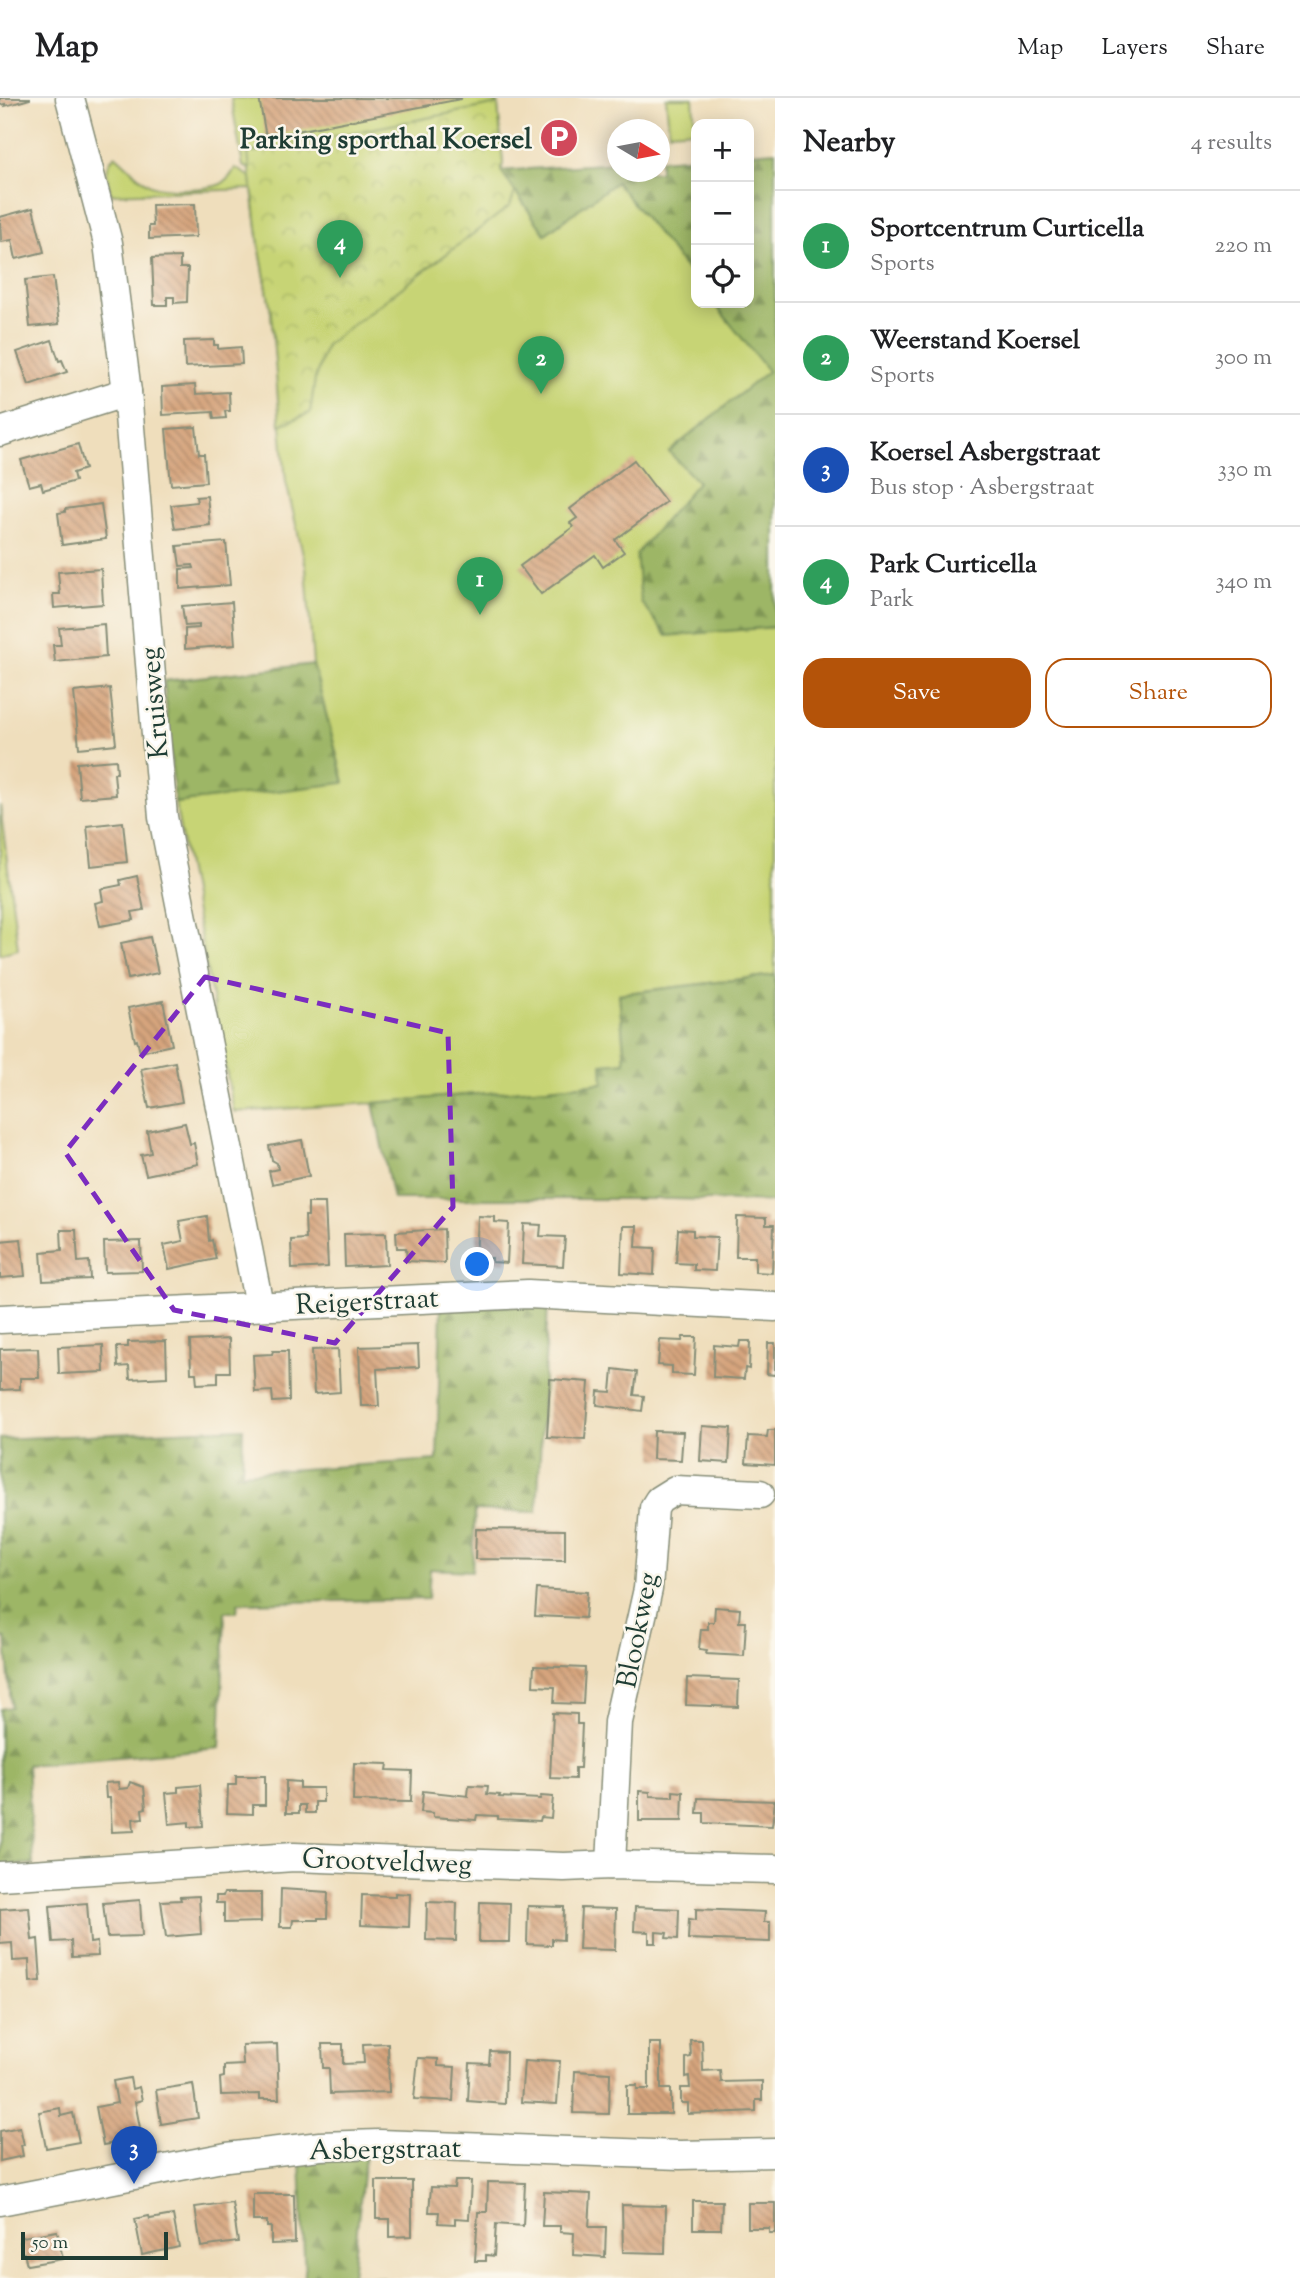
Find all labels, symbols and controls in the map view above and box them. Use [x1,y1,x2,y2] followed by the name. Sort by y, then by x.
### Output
[35,24,99,72] text: Map
[1017,31,1063,65] text: Map
[1101,31,1168,65] text: Layers
[1206,31,1265,65] text: Share
[538,117,580,159] parking icon: Parking sporthal Koersel
[607,119,670,182] north arrow
[691,119,754,308] map controls
[691,119,754,182] button: +
[240,121,532,161] place label: Parking sporthal Koersel
[803,122,895,165] text: Nearby
[1191,127,1272,160] text: 4 results
[691,182,754,245] button: −
[870,211,1144,248] text: Sportcentrum Curticella
[317,220,363,278] pin: 4
[822,230,830,263] text: 1
[1214,230,1272,263] text: 220 m
[691,245,754,308] button: locate
[870,248,935,281] text: Sports
[870,323,1080,360] text: Weerstand Koersel
[518,336,564,394] pin: 2
[821,342,831,375] text: 2
[1215,342,1272,375] text: 300 m
[870,360,935,393] text: Sports
[870,435,1100,472] text: Koersel Asbergstraat
[821,454,831,487] text: 3
[1218,454,1272,487] text: 330 m
[870,472,1094,505] text: Bus stop · Asbergstraat
[870,547,1037,584] text: Park Curticella
[457,557,503,615] pin: 1
[820,566,832,599] text: 4
[1215,566,1272,599] text: 340 m
[870,584,914,617] text: Park
[131,645,181,760] street label: Kruisweg
[803,658,1031,728] button: Save
[1045,658,1272,728] button: Share
[460,1247,494,1281] your location
[294,1279,440,1327] street label: Reigerstraat
[608,1569,670,1692] street label: Blookweg
[301,1840,473,1886] street label: Grootveldweg
[111,2126,157,2184] pin: 3
[309,2130,462,2172] street label: Asbergstraat
[21,2229,168,2261] scale bar
[32,2230,68,2257] text: 50 m

